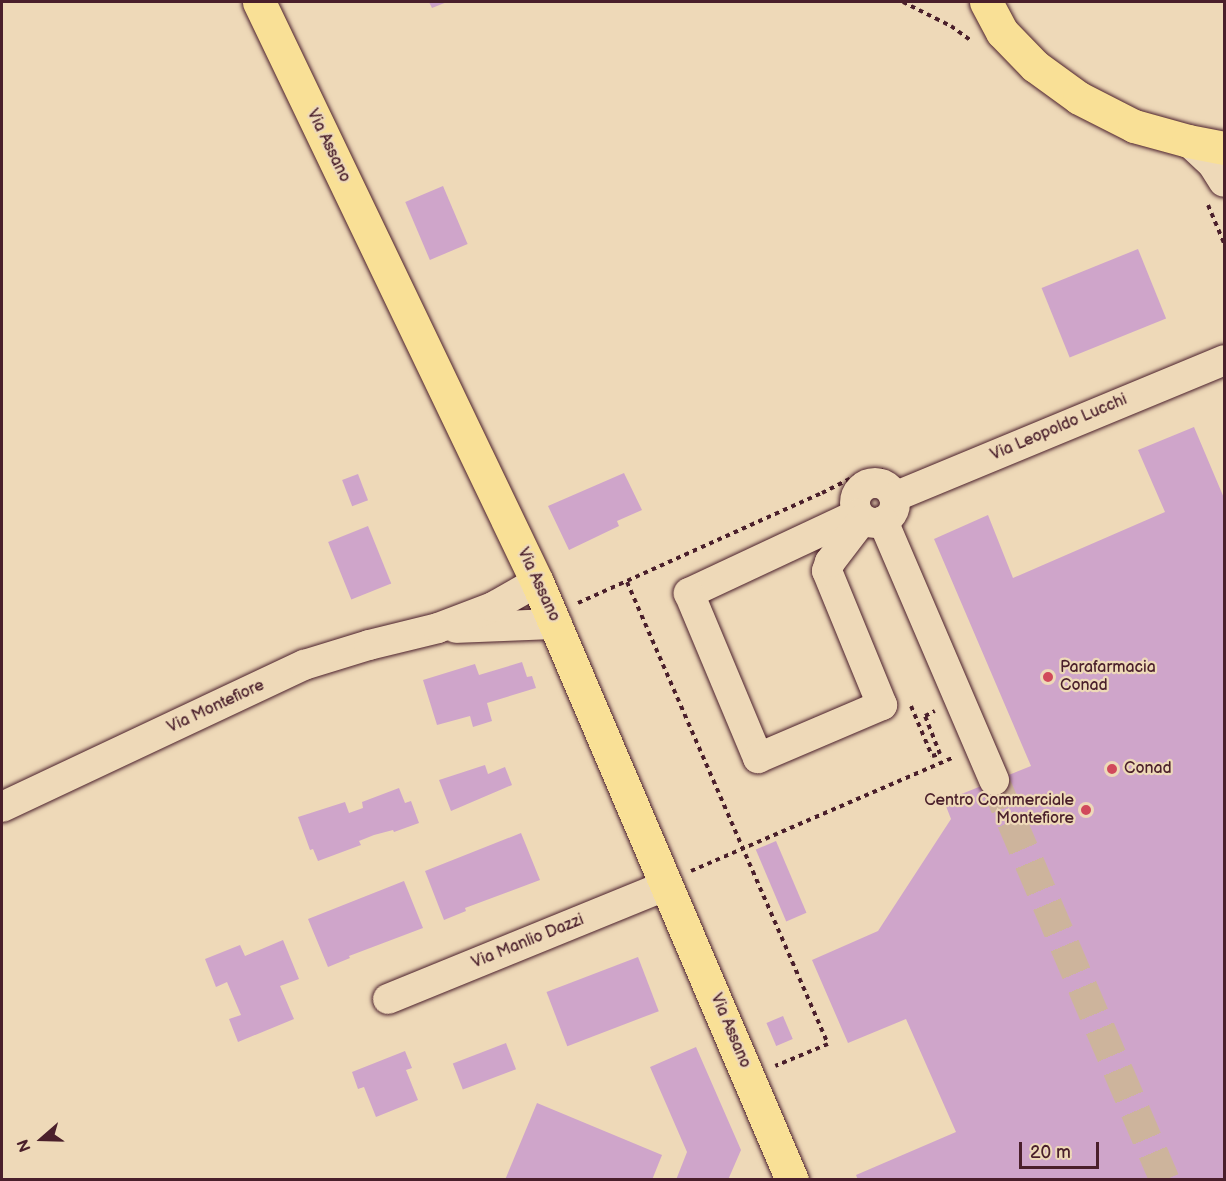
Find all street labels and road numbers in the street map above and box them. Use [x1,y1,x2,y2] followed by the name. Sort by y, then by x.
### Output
[302,106,354,186] street label: Via Assano
[988,391,1130,465] street label: Via Leopoldo Lucchi
[513,545,563,625] street label: Via Assano
[165,676,267,738] street label: Via Montefiore
[469,911,587,973] street label: Via Manlio Dazzi
[706,991,754,1071] street label: Via Assano

